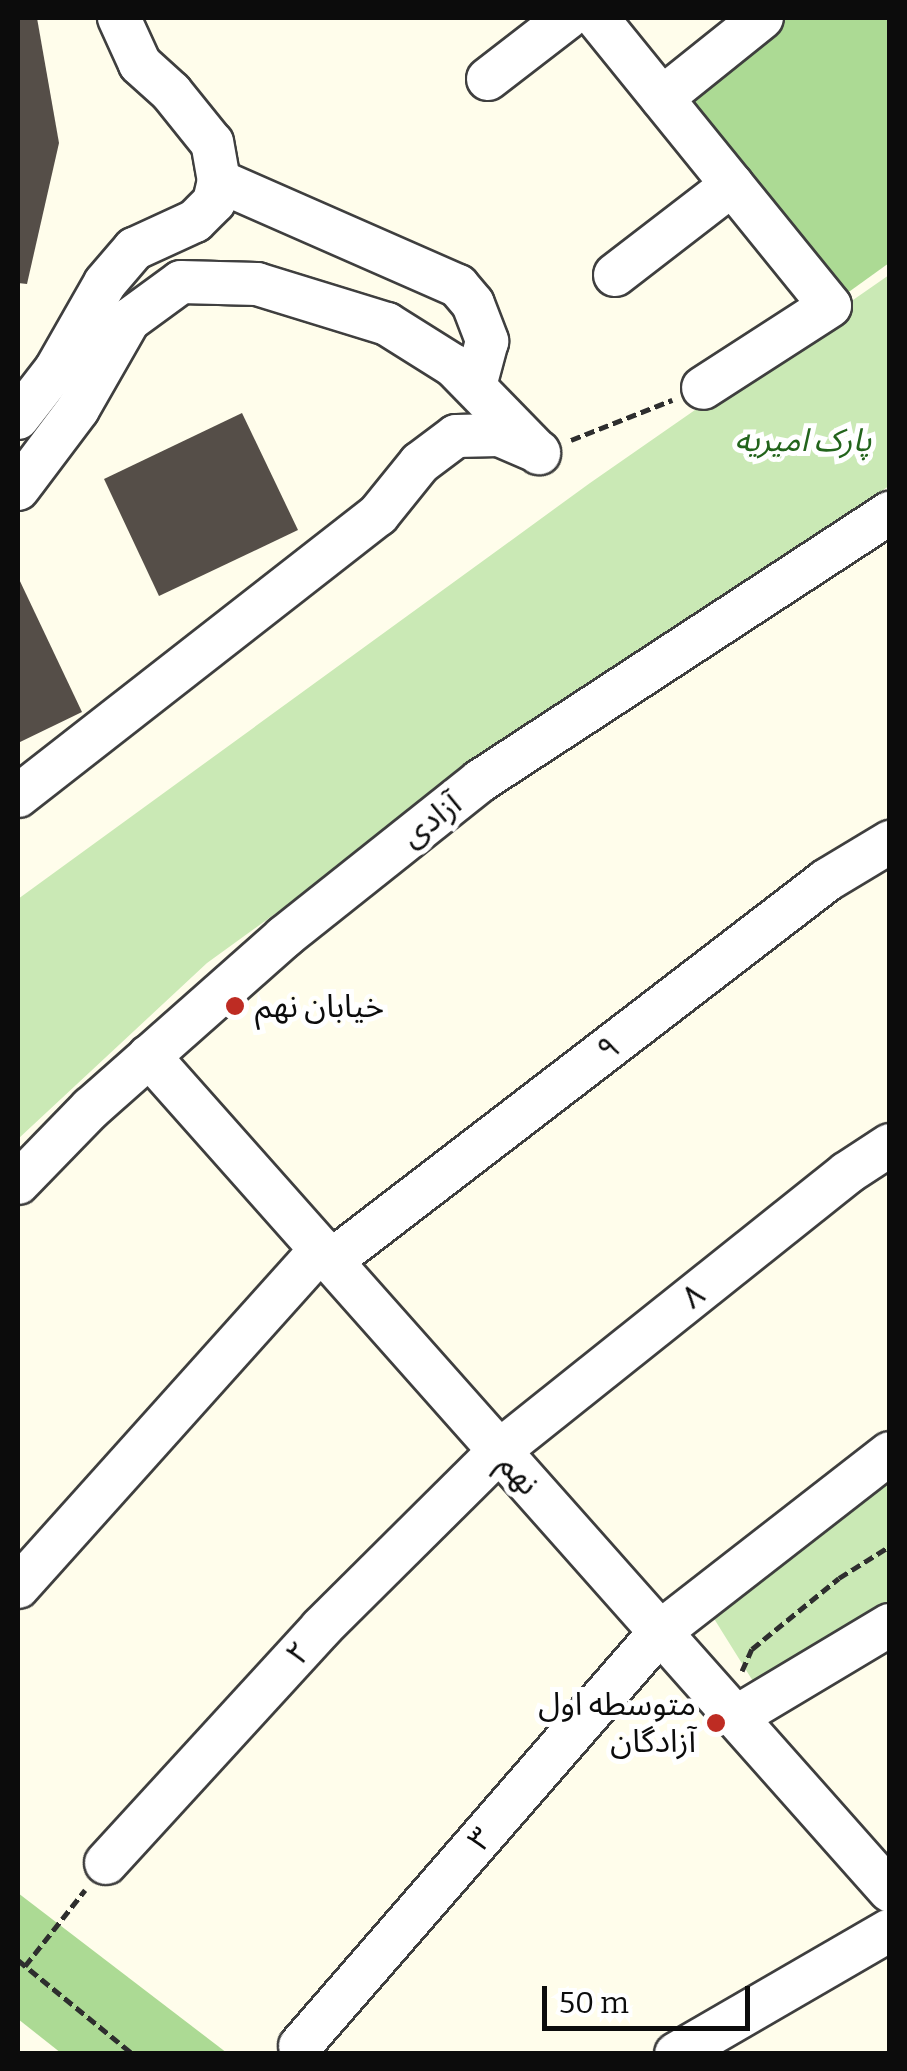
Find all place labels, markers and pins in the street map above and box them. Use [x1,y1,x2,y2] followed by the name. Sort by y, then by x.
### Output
[255,987,384,1025] place label: خیابان نهم
[224,995,246,1017] marker: خیابان نهم
[538,1686,696,1761] place label: متوسطه اول آزادگان
[705,1712,727,1734] marker: متوسطه اول آزادگان

